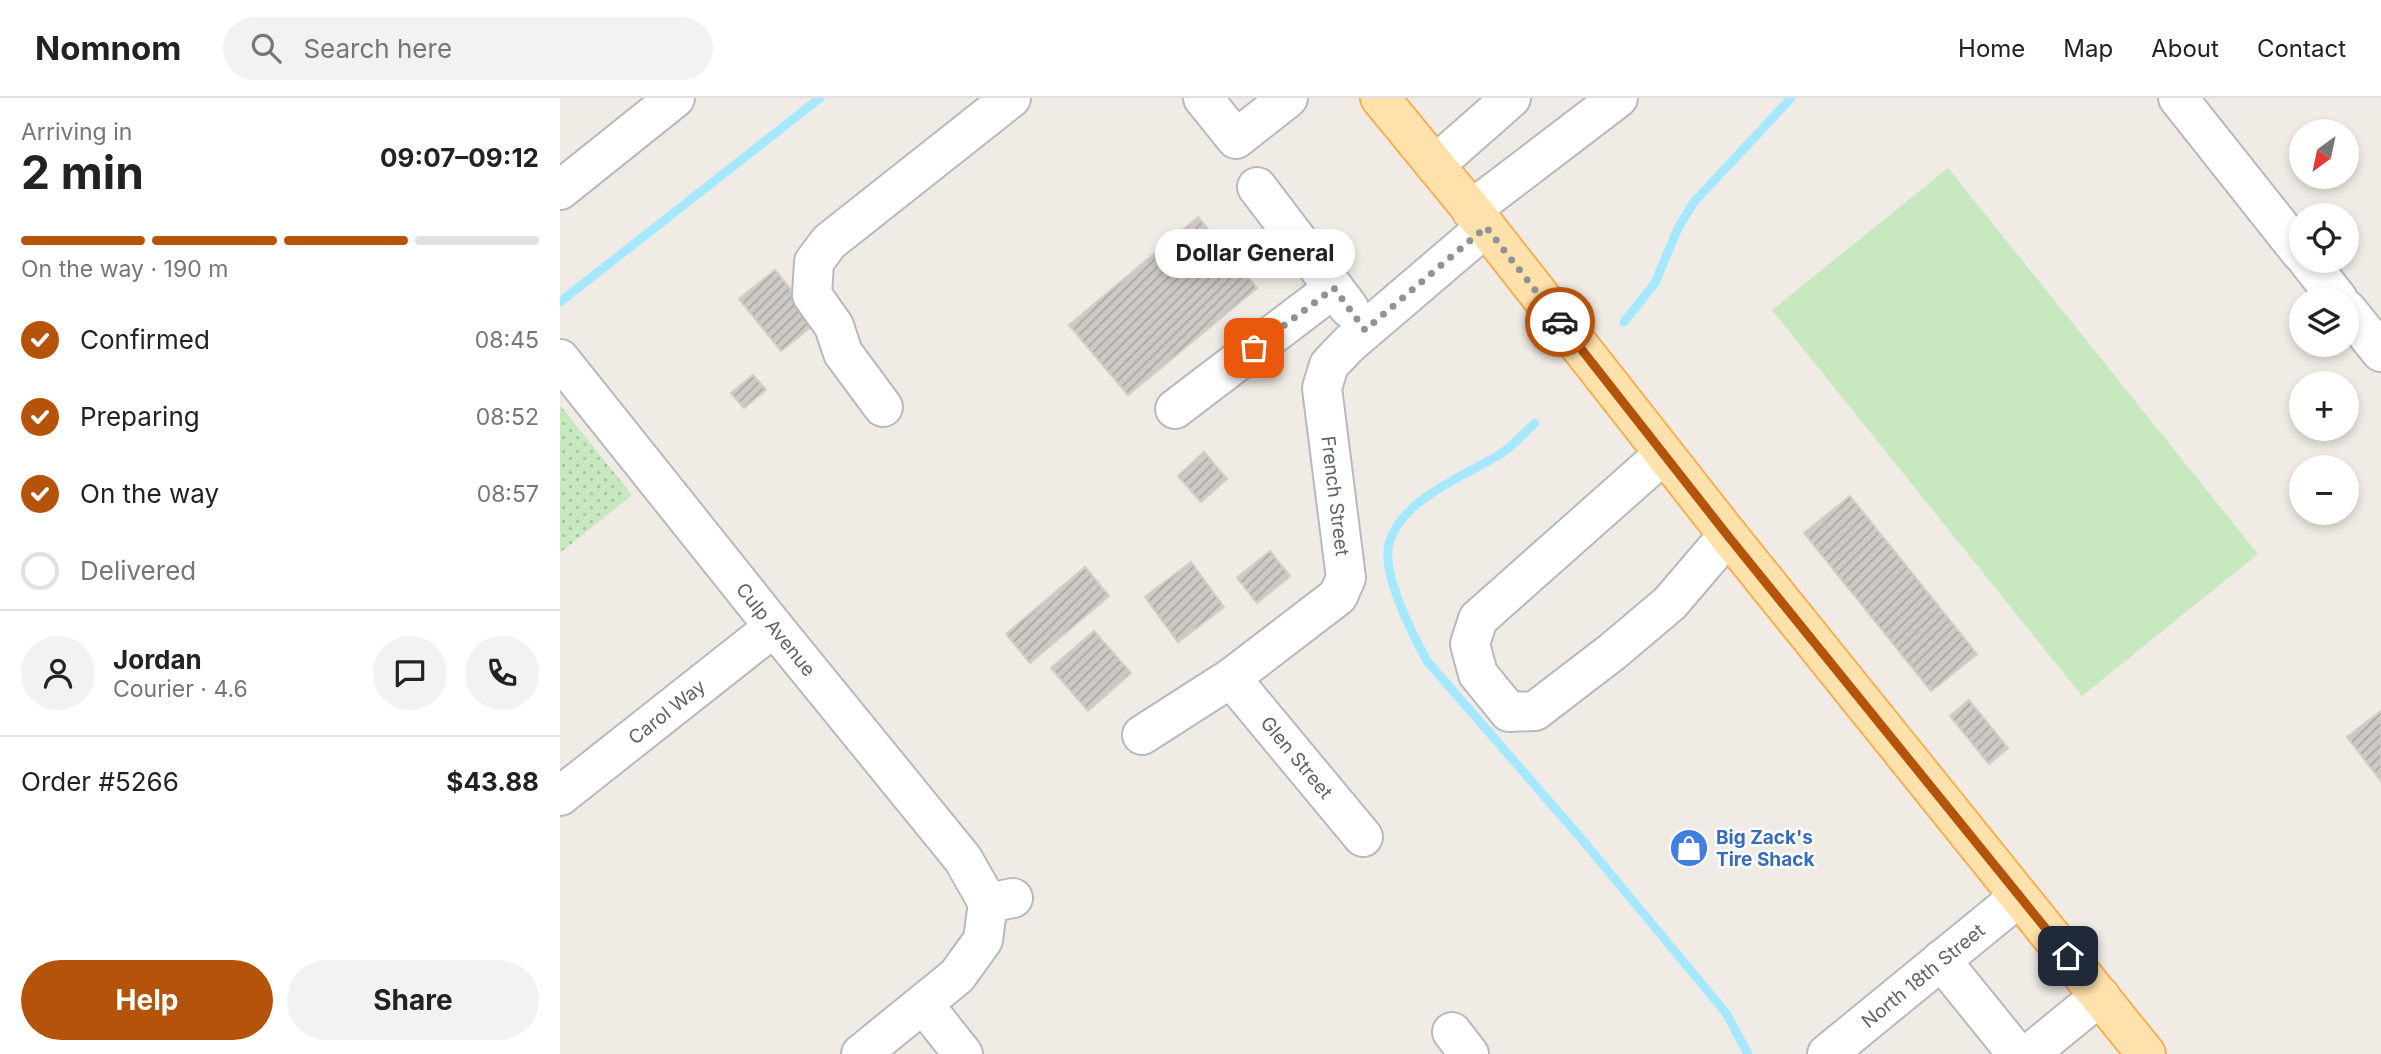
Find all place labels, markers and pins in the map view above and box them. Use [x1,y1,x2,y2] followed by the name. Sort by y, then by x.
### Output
[1154,229,1354,278] callout: Dollar General
[1224,318,1284,378] pin
[1716,826,1814,871] place label: Big Zack's Tire Shack
[1668,827,1710,869] shop icon: Big Zack's Tire Shack
[2038,926,2098,986] pin

